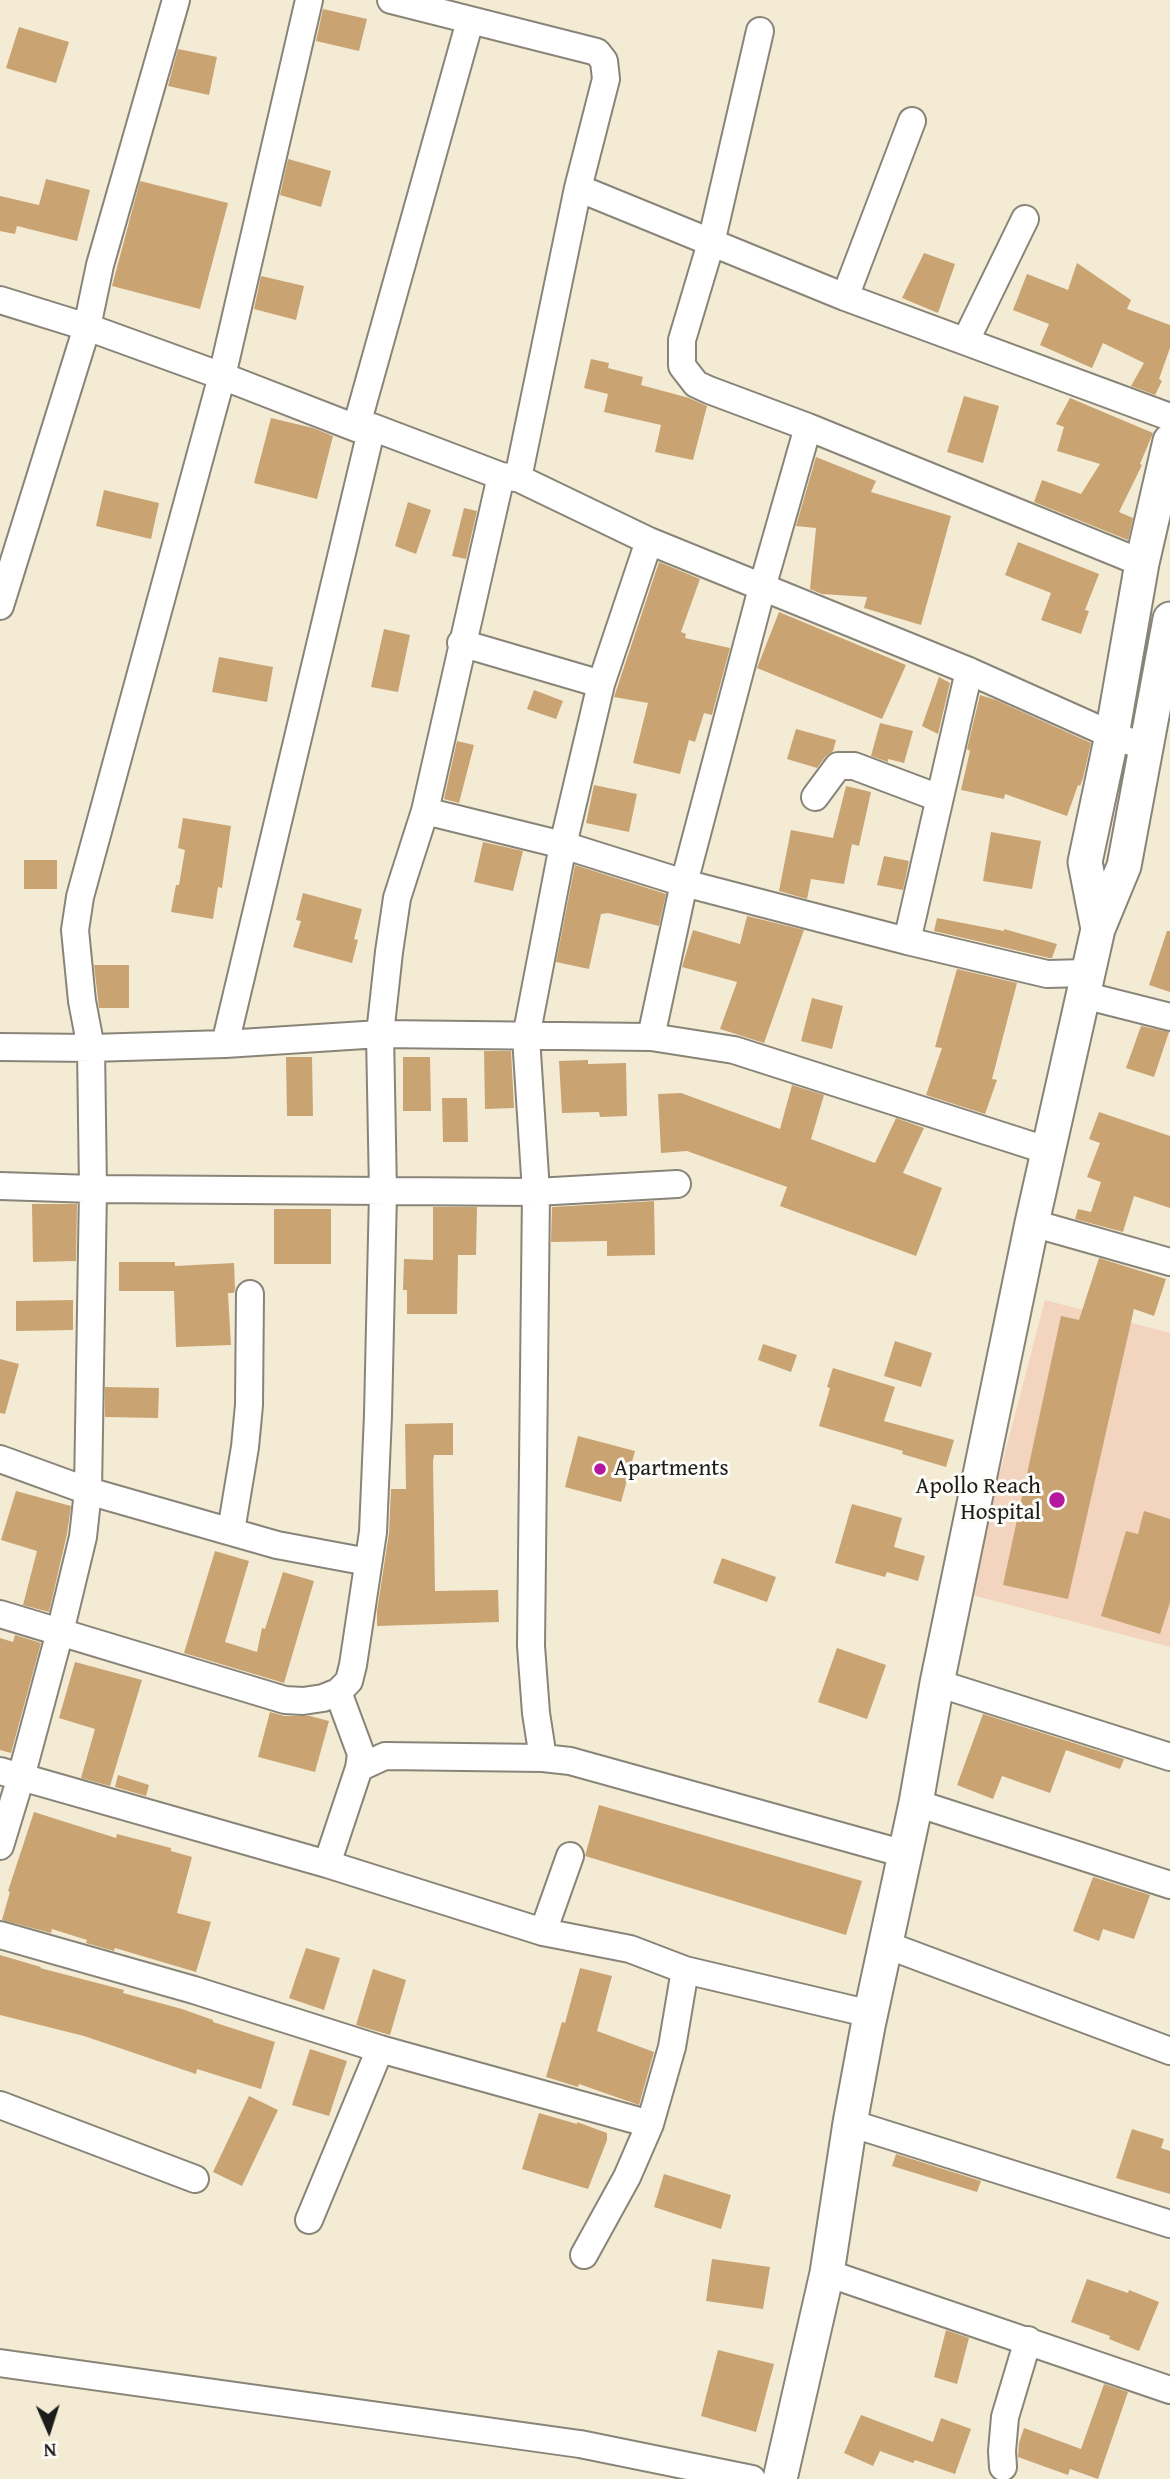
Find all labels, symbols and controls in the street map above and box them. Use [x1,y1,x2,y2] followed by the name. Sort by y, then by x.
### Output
[614,1455,729,1483] place label: Apartments
[592,1461,608,1477] marker: Apartments
[916,1473,1041,1527] place label: Apollo Reach Hospital
[1047,1490,1067,1510] marker: Apollo Reach Hospital
[14,2395,84,2465] north arrow
[43,2437,57,2465] text: N

